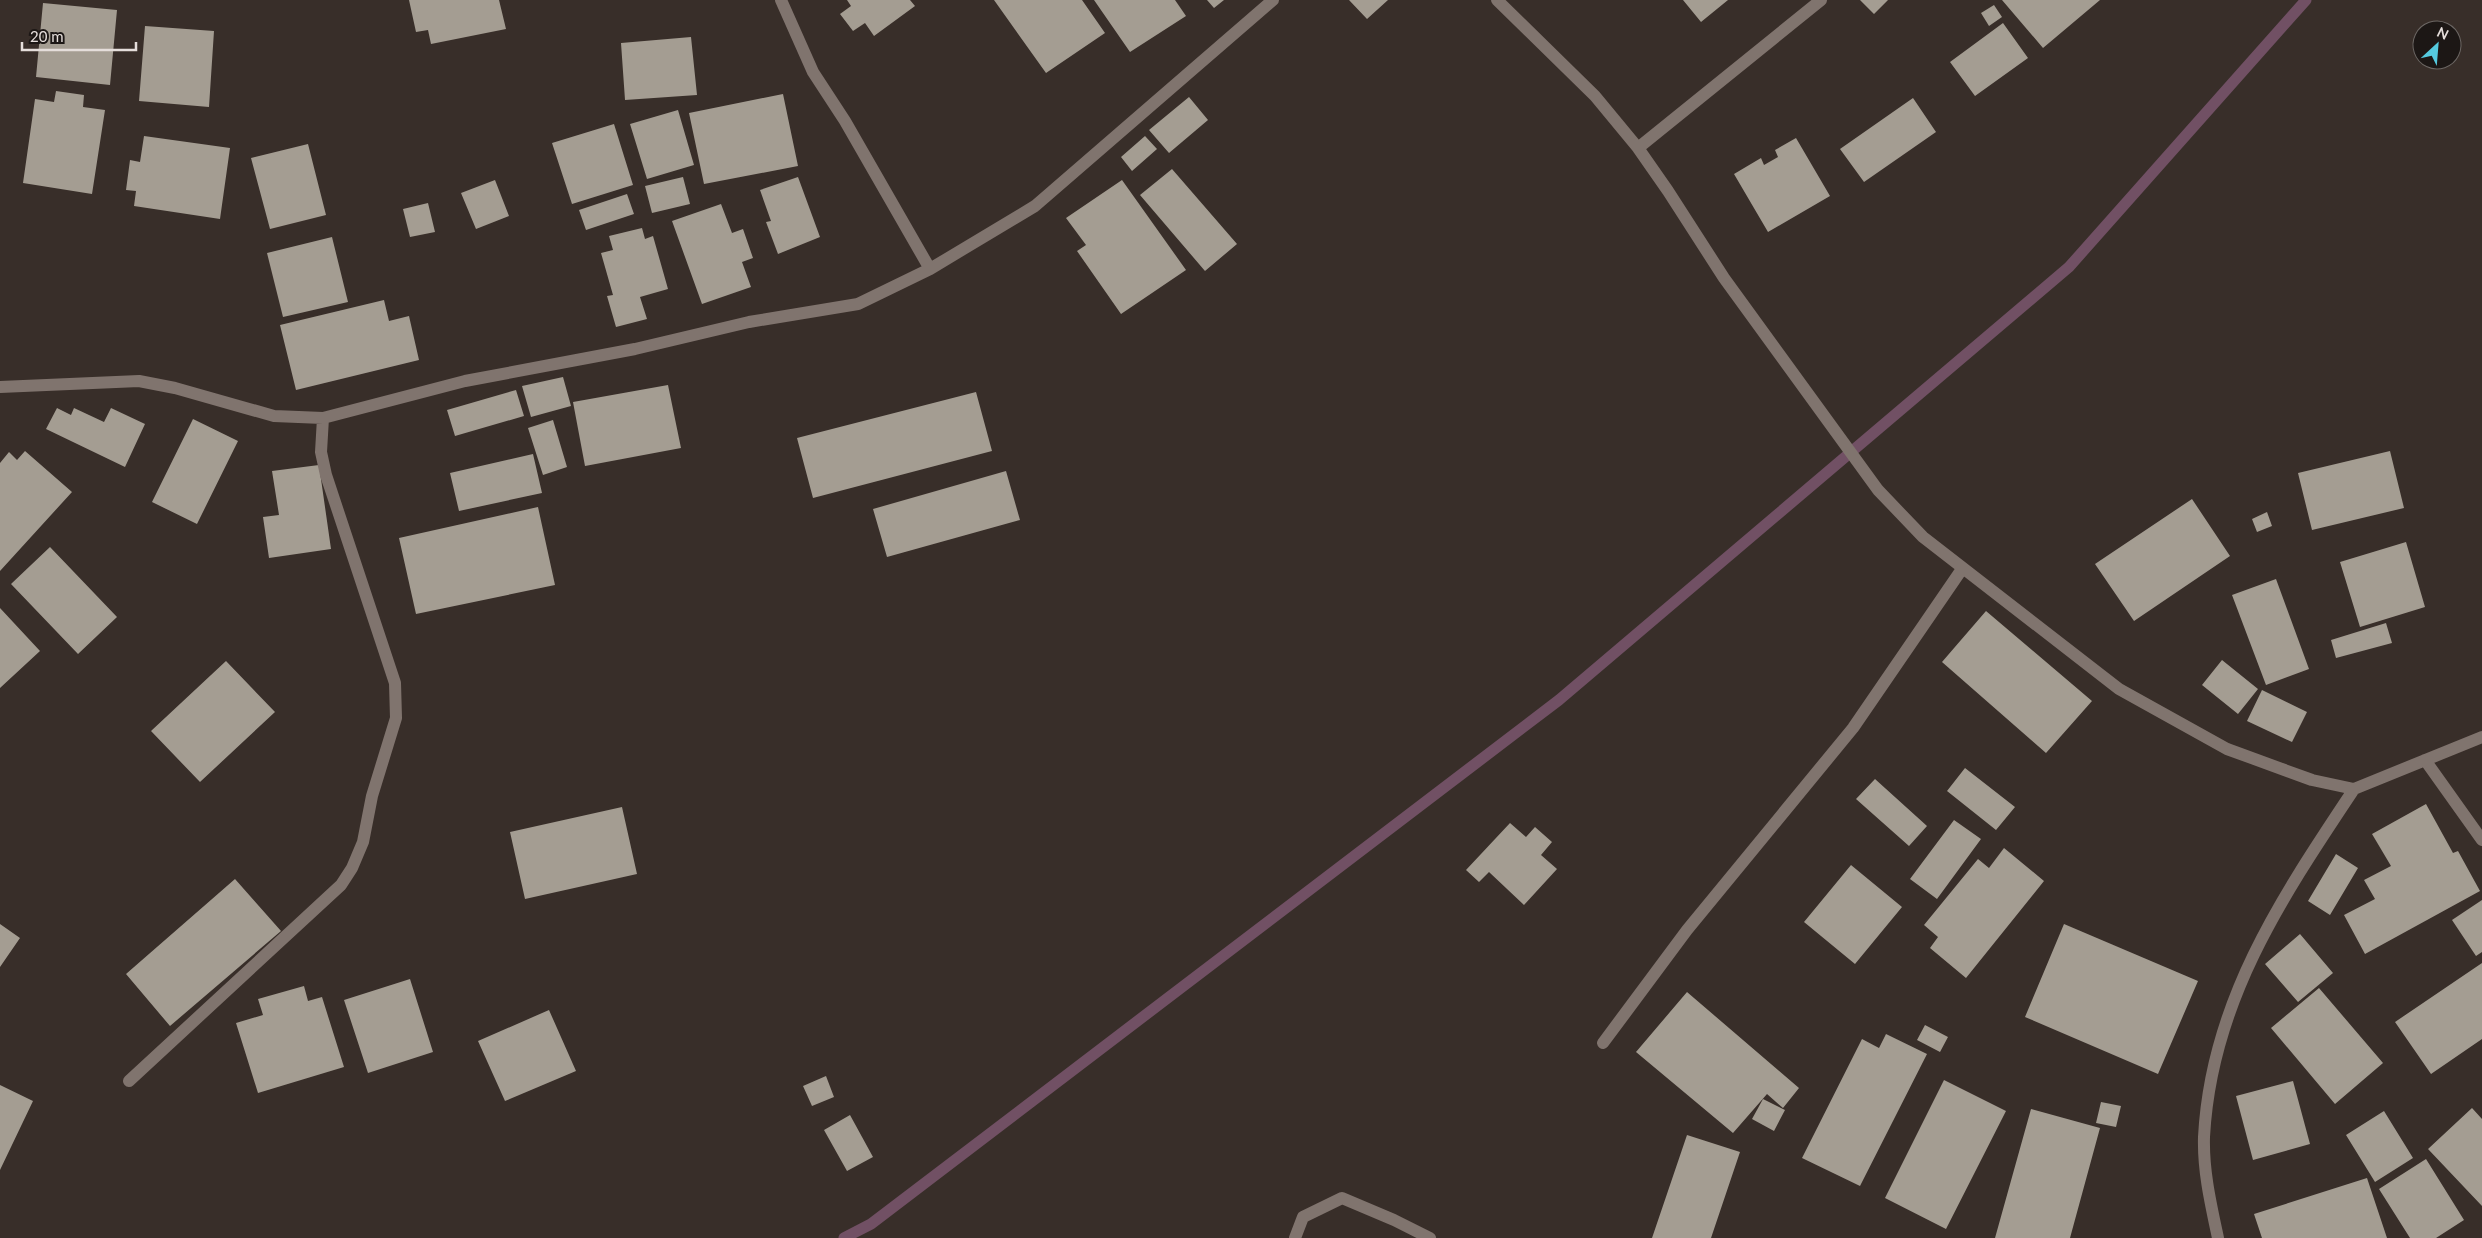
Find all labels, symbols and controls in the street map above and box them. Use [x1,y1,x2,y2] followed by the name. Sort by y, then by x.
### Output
[22,20,136,52] scale bar
[2412,20,2462,70] north arrow
[2434,23,2451,43] text: N
[30,27,64,45] text: 20 m

